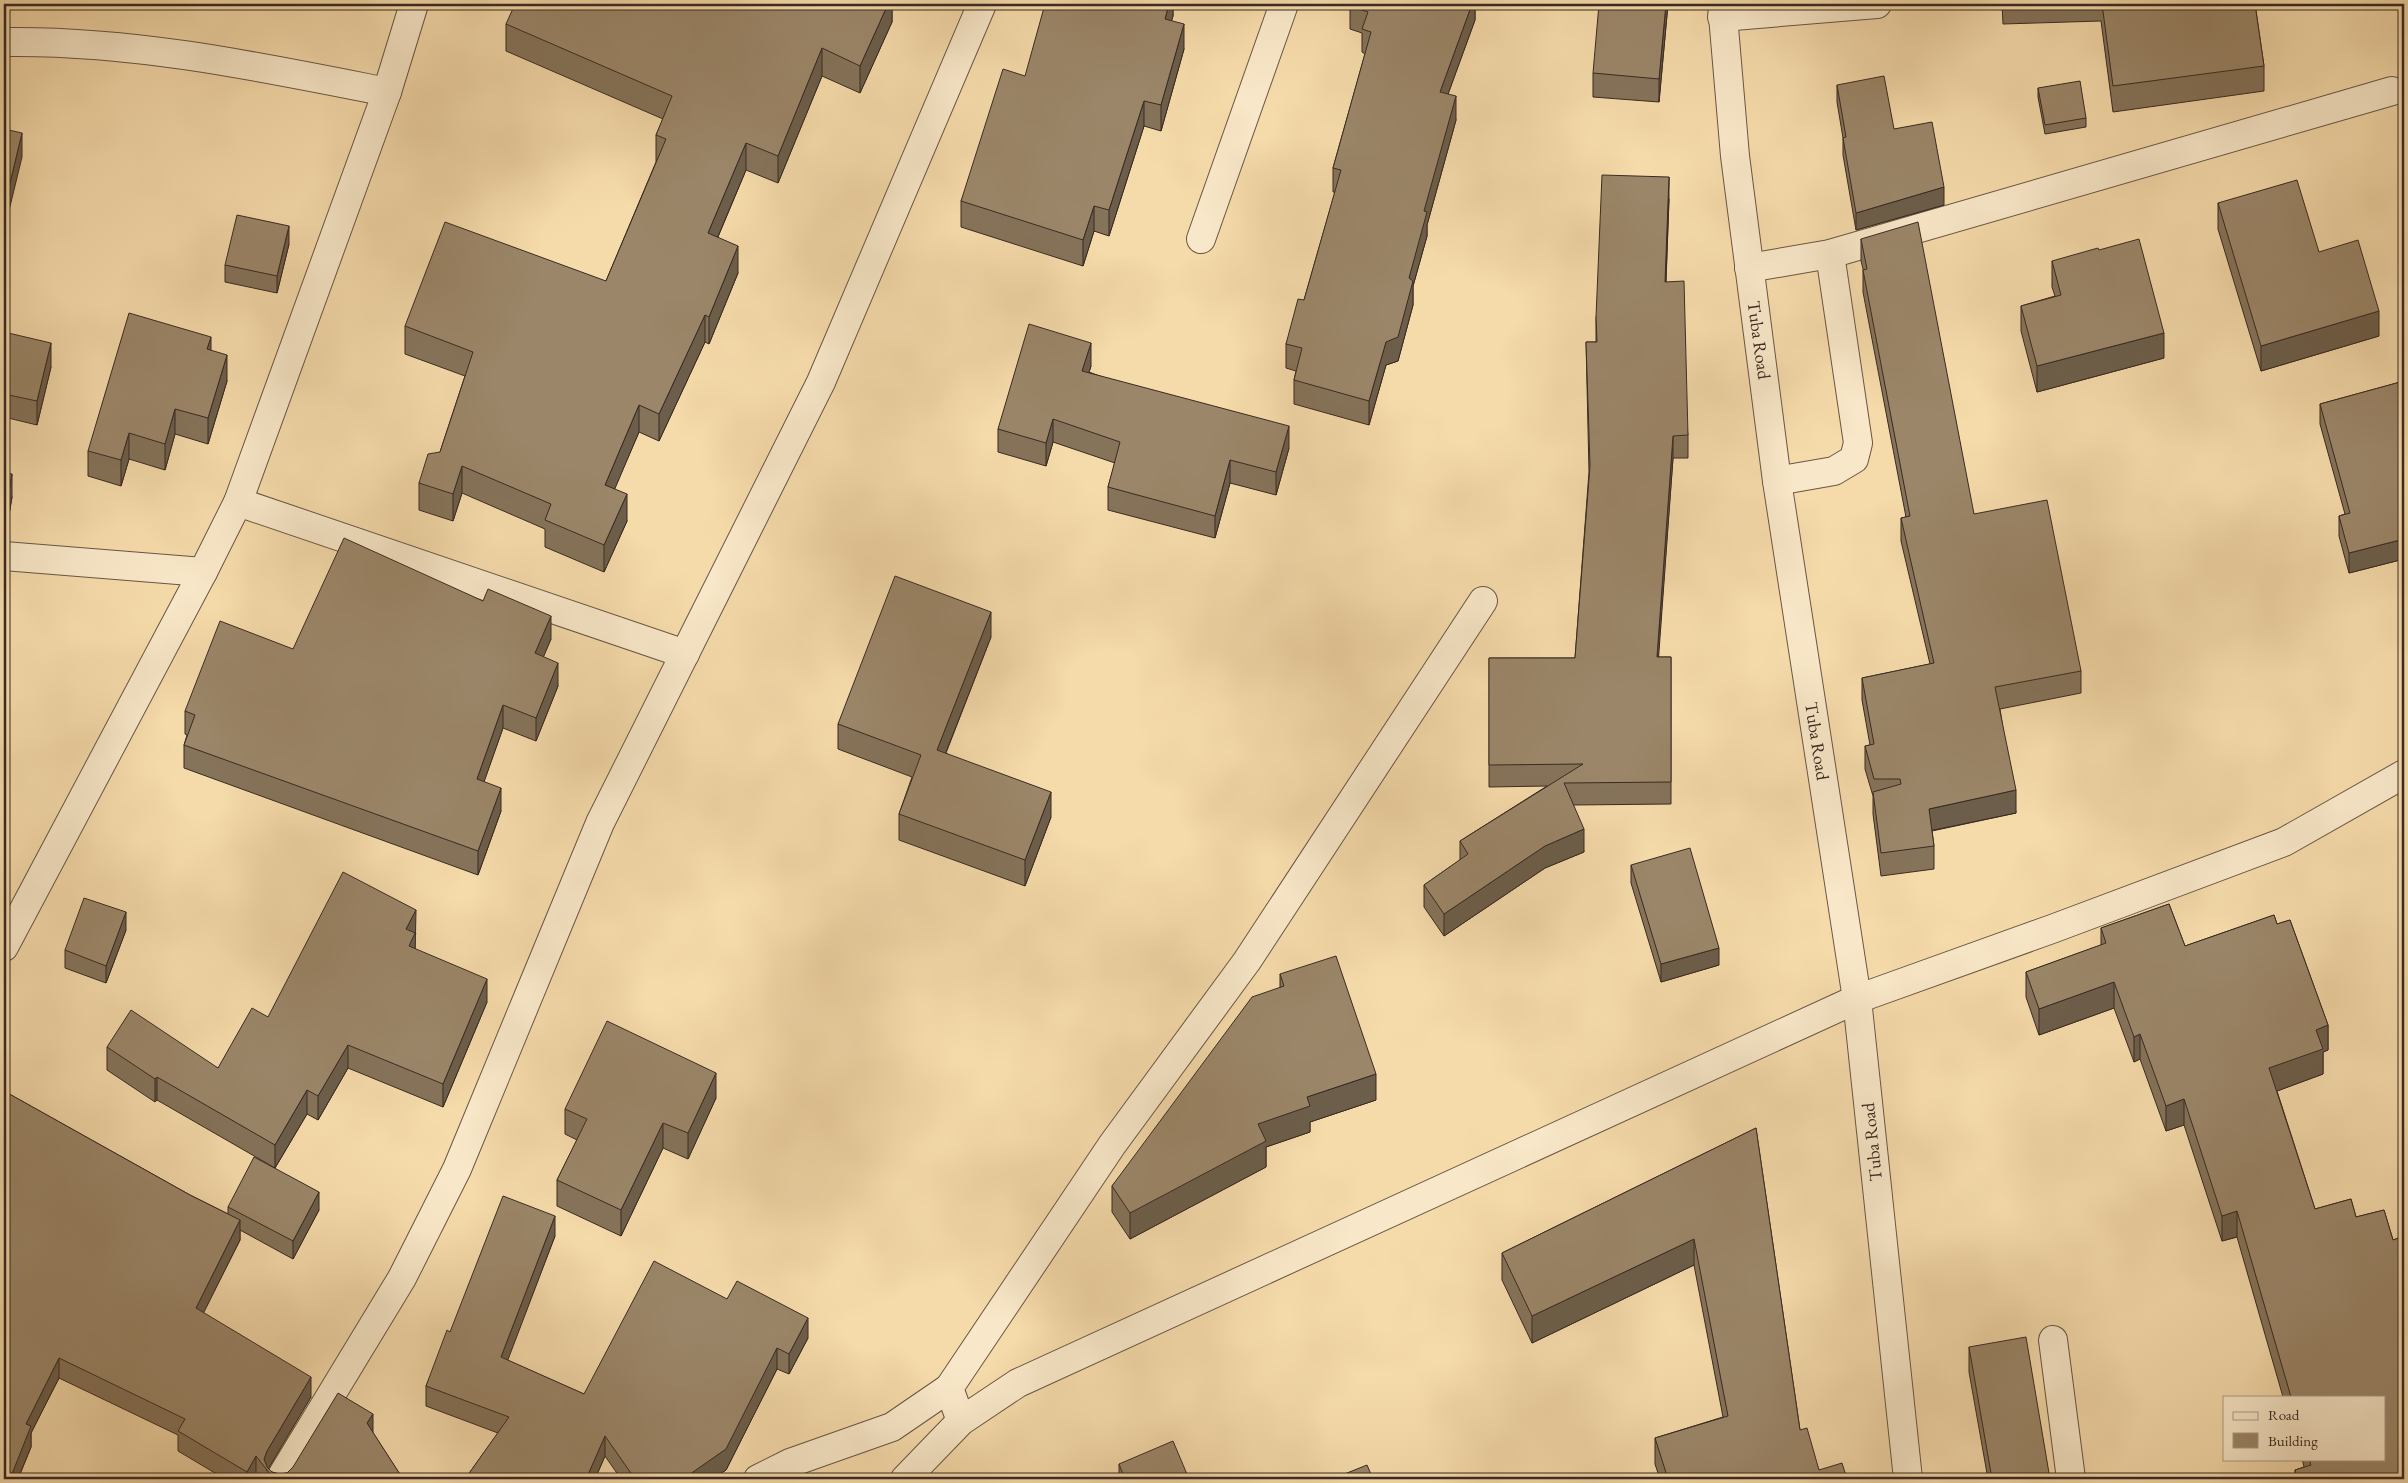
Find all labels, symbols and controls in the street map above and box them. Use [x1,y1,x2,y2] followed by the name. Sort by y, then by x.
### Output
[1743,299,1776,381] street label: Tuba Road
[1800,700,1835,783] street label: Tuba Road
[1856,1101,1887,1182] street label: Tuba Road
[2223,1396,2386,1460] legend
[2268,1405,2300,1424] text: Road
[2268,1431,2318,1450] text: Building

